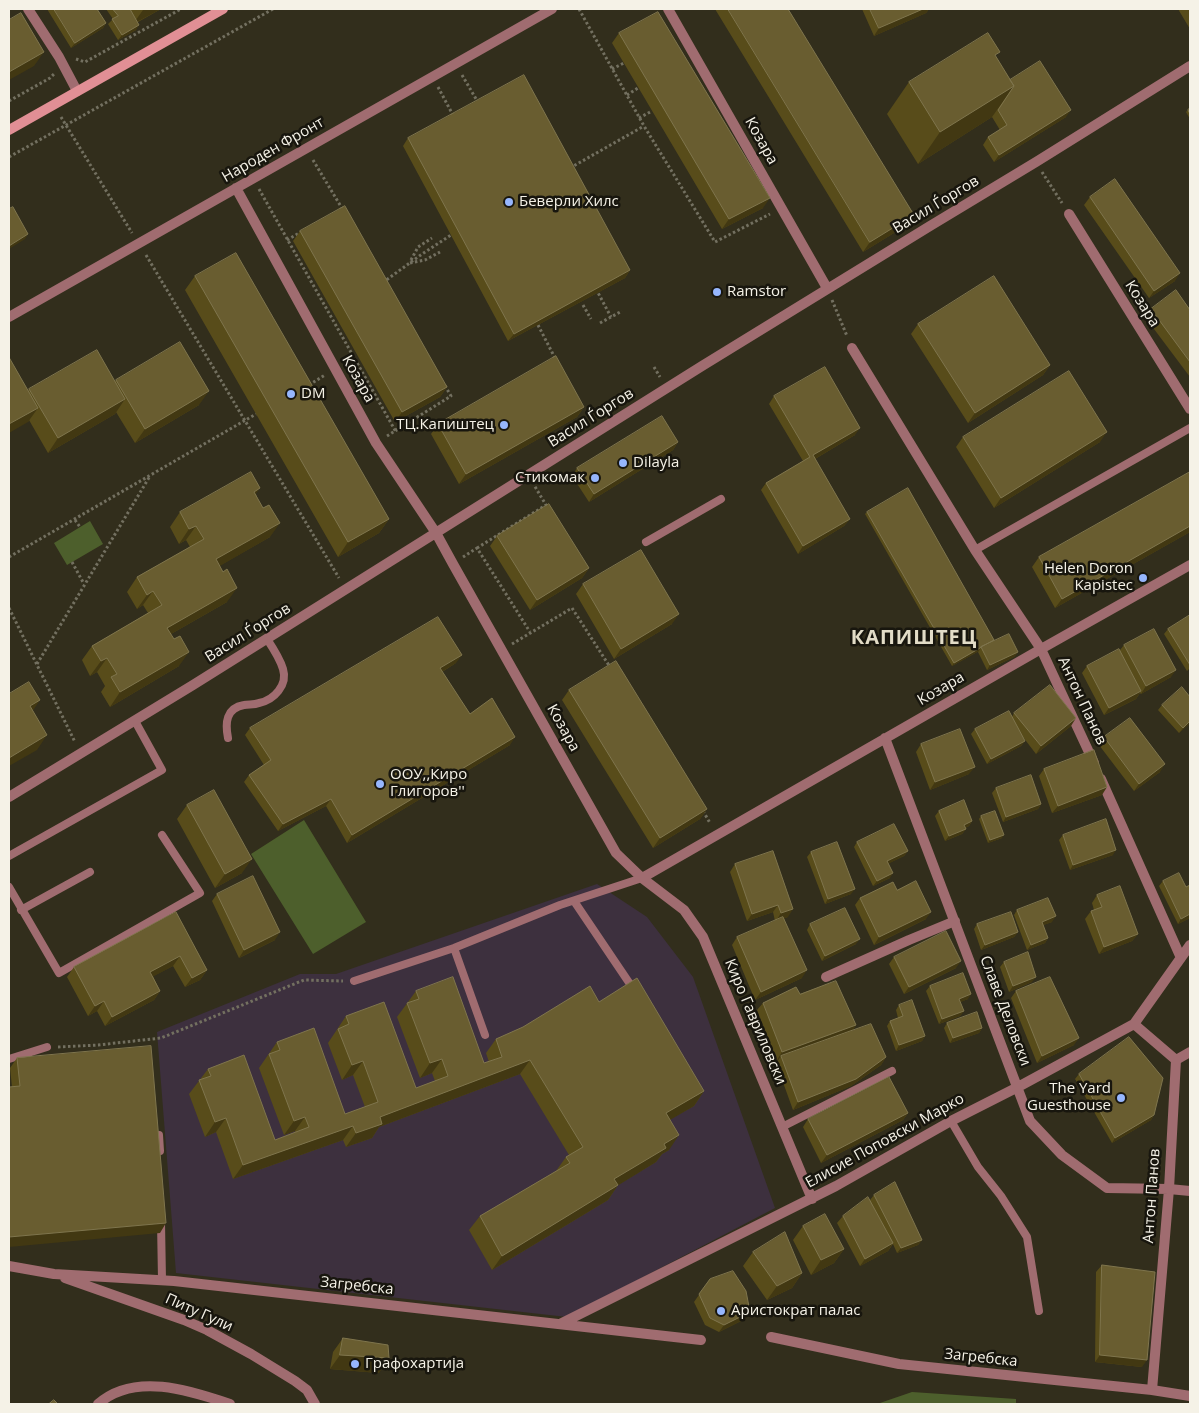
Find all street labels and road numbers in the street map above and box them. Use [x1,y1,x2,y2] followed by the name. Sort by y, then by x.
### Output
[219,114,327,186] street label: Народен Фронт
[741,114,781,168] street label: Козара
[890,172,982,238] street label: Васил Ѓоргов
[1121,277,1163,331] street label: Козара
[338,352,378,406] street label: Козара
[545,385,637,451] street label: Васил Ѓоргов
[202,600,294,666] street label: Васил Ѓоргов
[1054,654,1110,748] street label: Антон Панов
[914,668,968,710] street label: Козара
[543,701,583,755] street label: Козара
[976,953,1034,1069] street label: Славе Деловски
[720,956,790,1088] street label: Киро Гавриловски
[803,1090,967,1192] street label: Елисие Поповски Марко
[1140,1148,1164,1244] street label: Антон Панов
[320,1273,394,1299] street label: Загребска
[162,1290,236,1336] street label: Питу Гули
[944,1345,1018,1371] street label: Загребска

